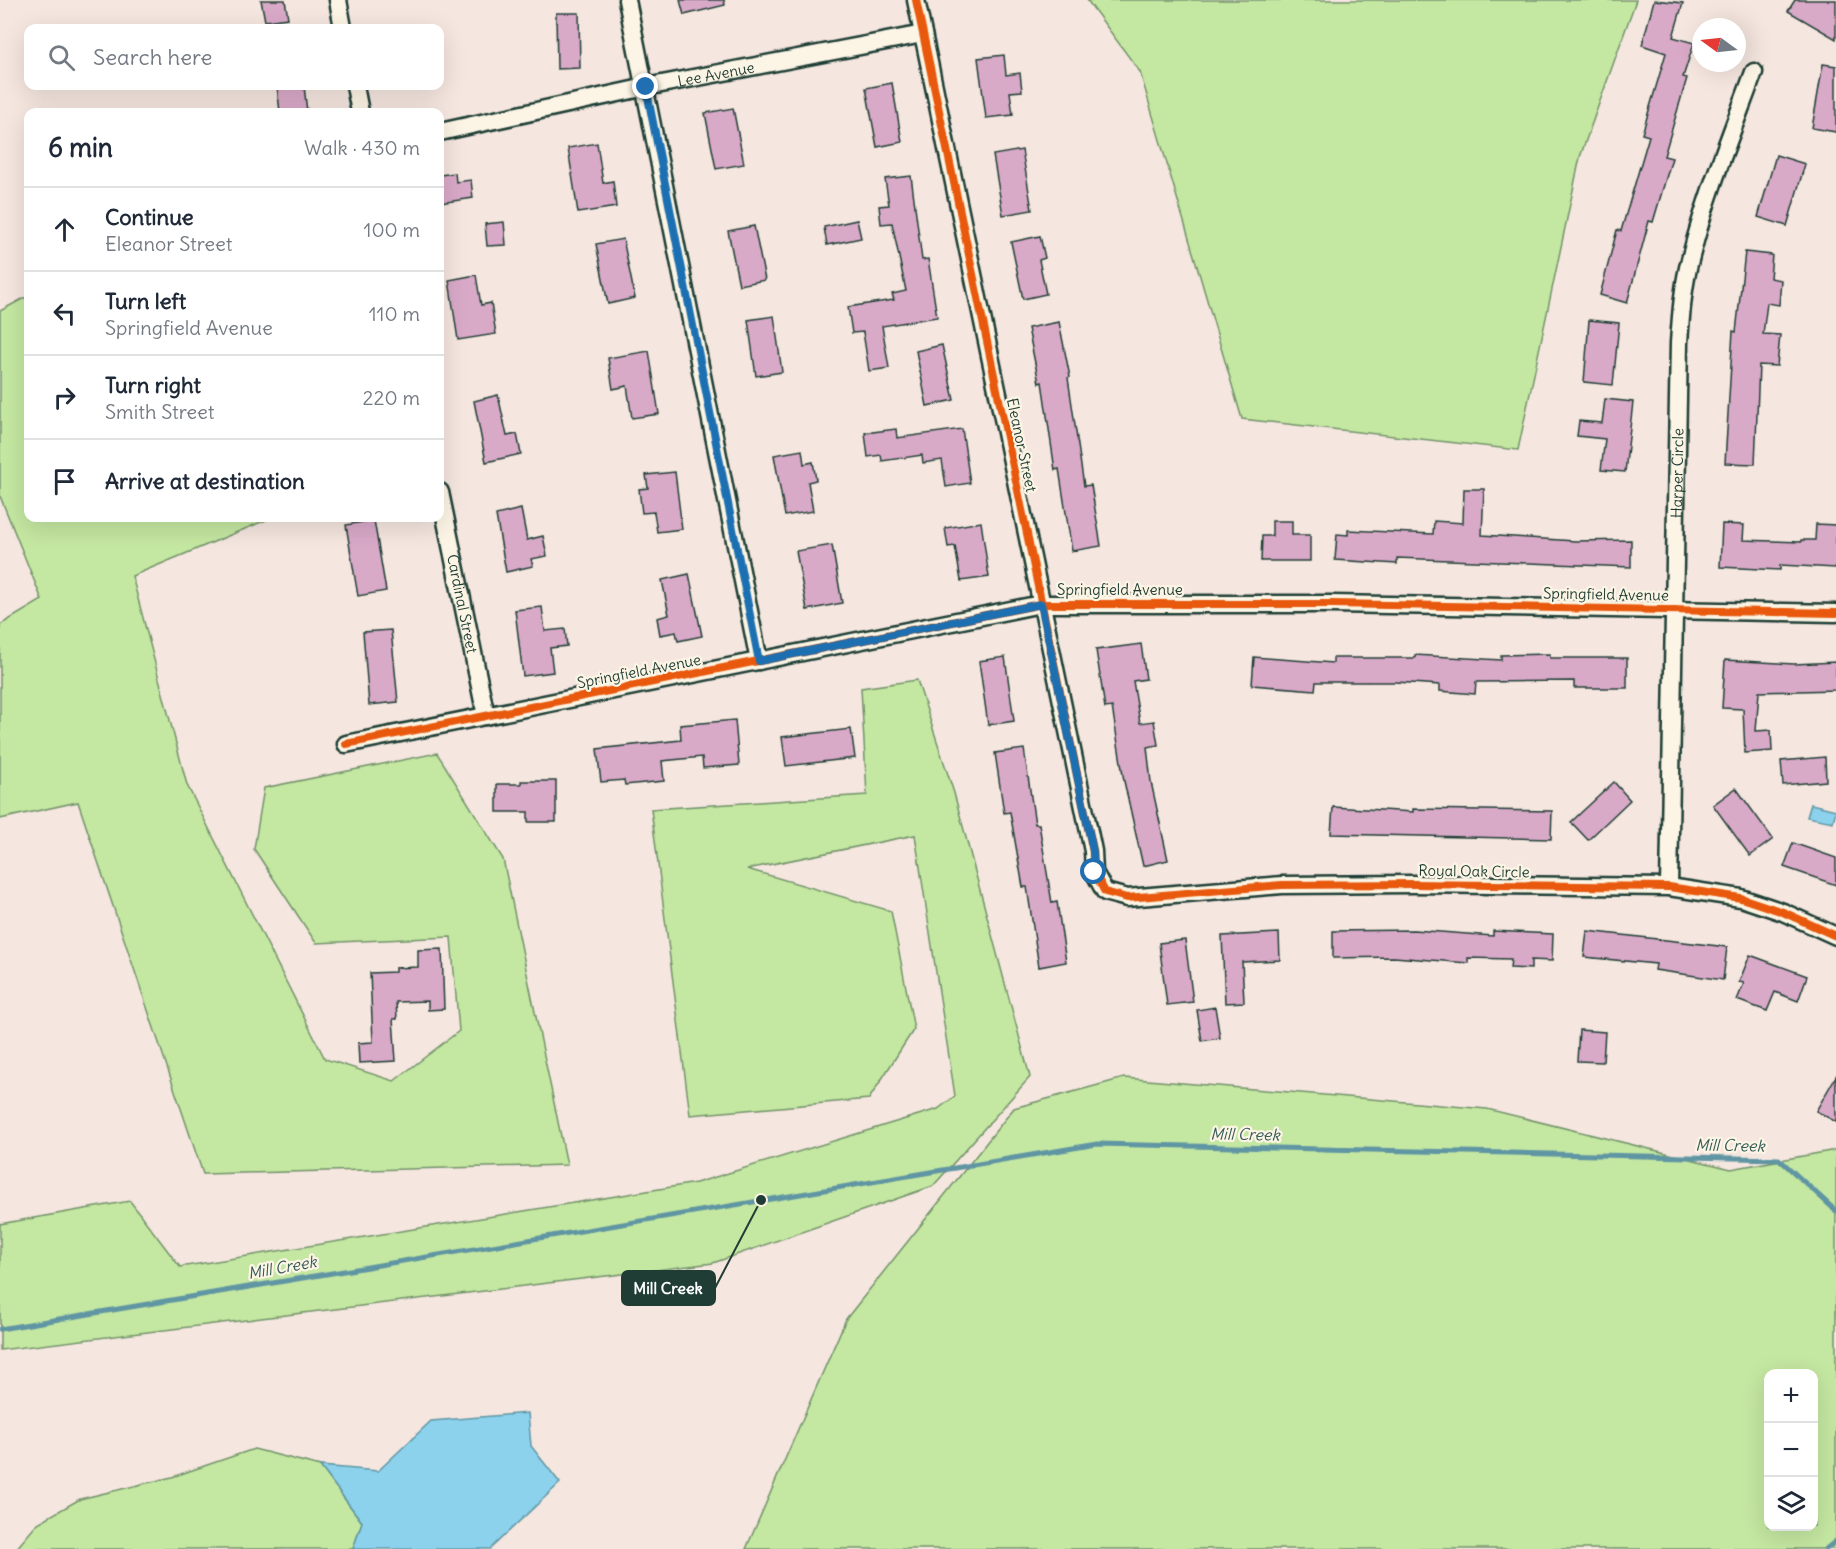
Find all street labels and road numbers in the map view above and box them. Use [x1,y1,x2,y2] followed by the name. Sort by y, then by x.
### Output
[676,57,756,90] street label: Lee Avenue
[1003,396,1041,494] street label: Eleanor Street
[1666,428,1687,518] street label: Harper Circle
[443,552,482,655] street label: Cardinal Street
[1057,580,1183,599] street label: Springfield Avenue
[1543,583,1669,605] street label: Springfield Avenue
[575,650,703,692] street label: Springfield Avenue
[1418,861,1530,881] street label: Royal Oak Circle

